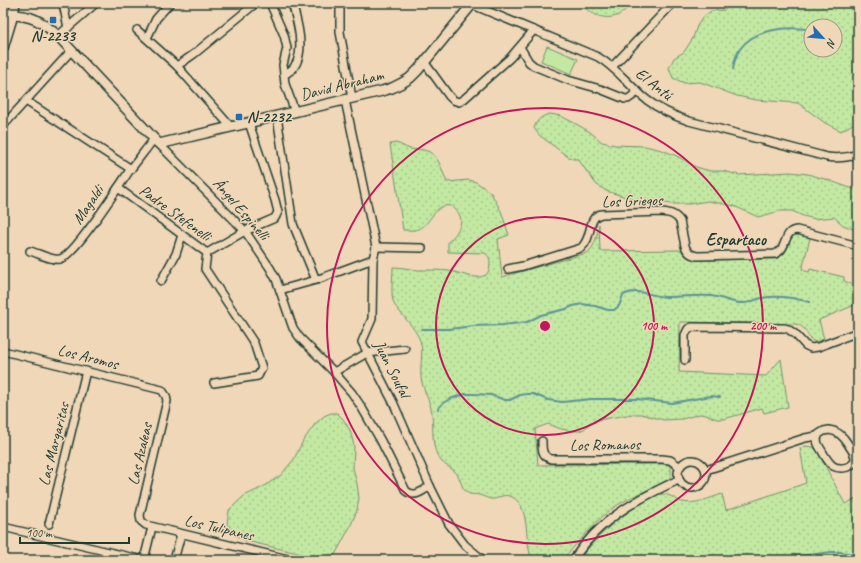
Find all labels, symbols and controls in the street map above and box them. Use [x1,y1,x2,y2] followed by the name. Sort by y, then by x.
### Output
[48,15,58,25] marker: N-2233
[803,18,843,58] north arrow
[31,26,77,46] place label: N-2233
[823,36,840,51] text: N
[631,63,678,106] street label: El Antú
[298,65,387,105] street label: David Abraham
[247,107,293,127] place label: N-2232
[234,112,244,122] marker: N-2232
[208,174,275,246] street label: Ángel Espinelli
[68,180,110,228] street label: Magaldi
[135,180,216,247] street label: Padre Stefenelli
[601,190,664,212] street label: Los Griegos
[706,229,768,250] district label: Espartaco
[641,318,668,334] text: 100 m
[750,318,777,334] text: 200 m
[538,319,552,333] centre of rings
[369,336,416,404] street label: Juan Soufal
[56,340,122,374] street label: Los Aromos
[34,399,74,488] street label: Las Margaritas
[123,420,157,487] street label: Las Azaleas
[570,434,642,456] street label: Los Romanos
[183,510,257,546] street label: Los Tulipanes
[20,519,129,545] scale bar
[26,525,53,541] text: 100 m

